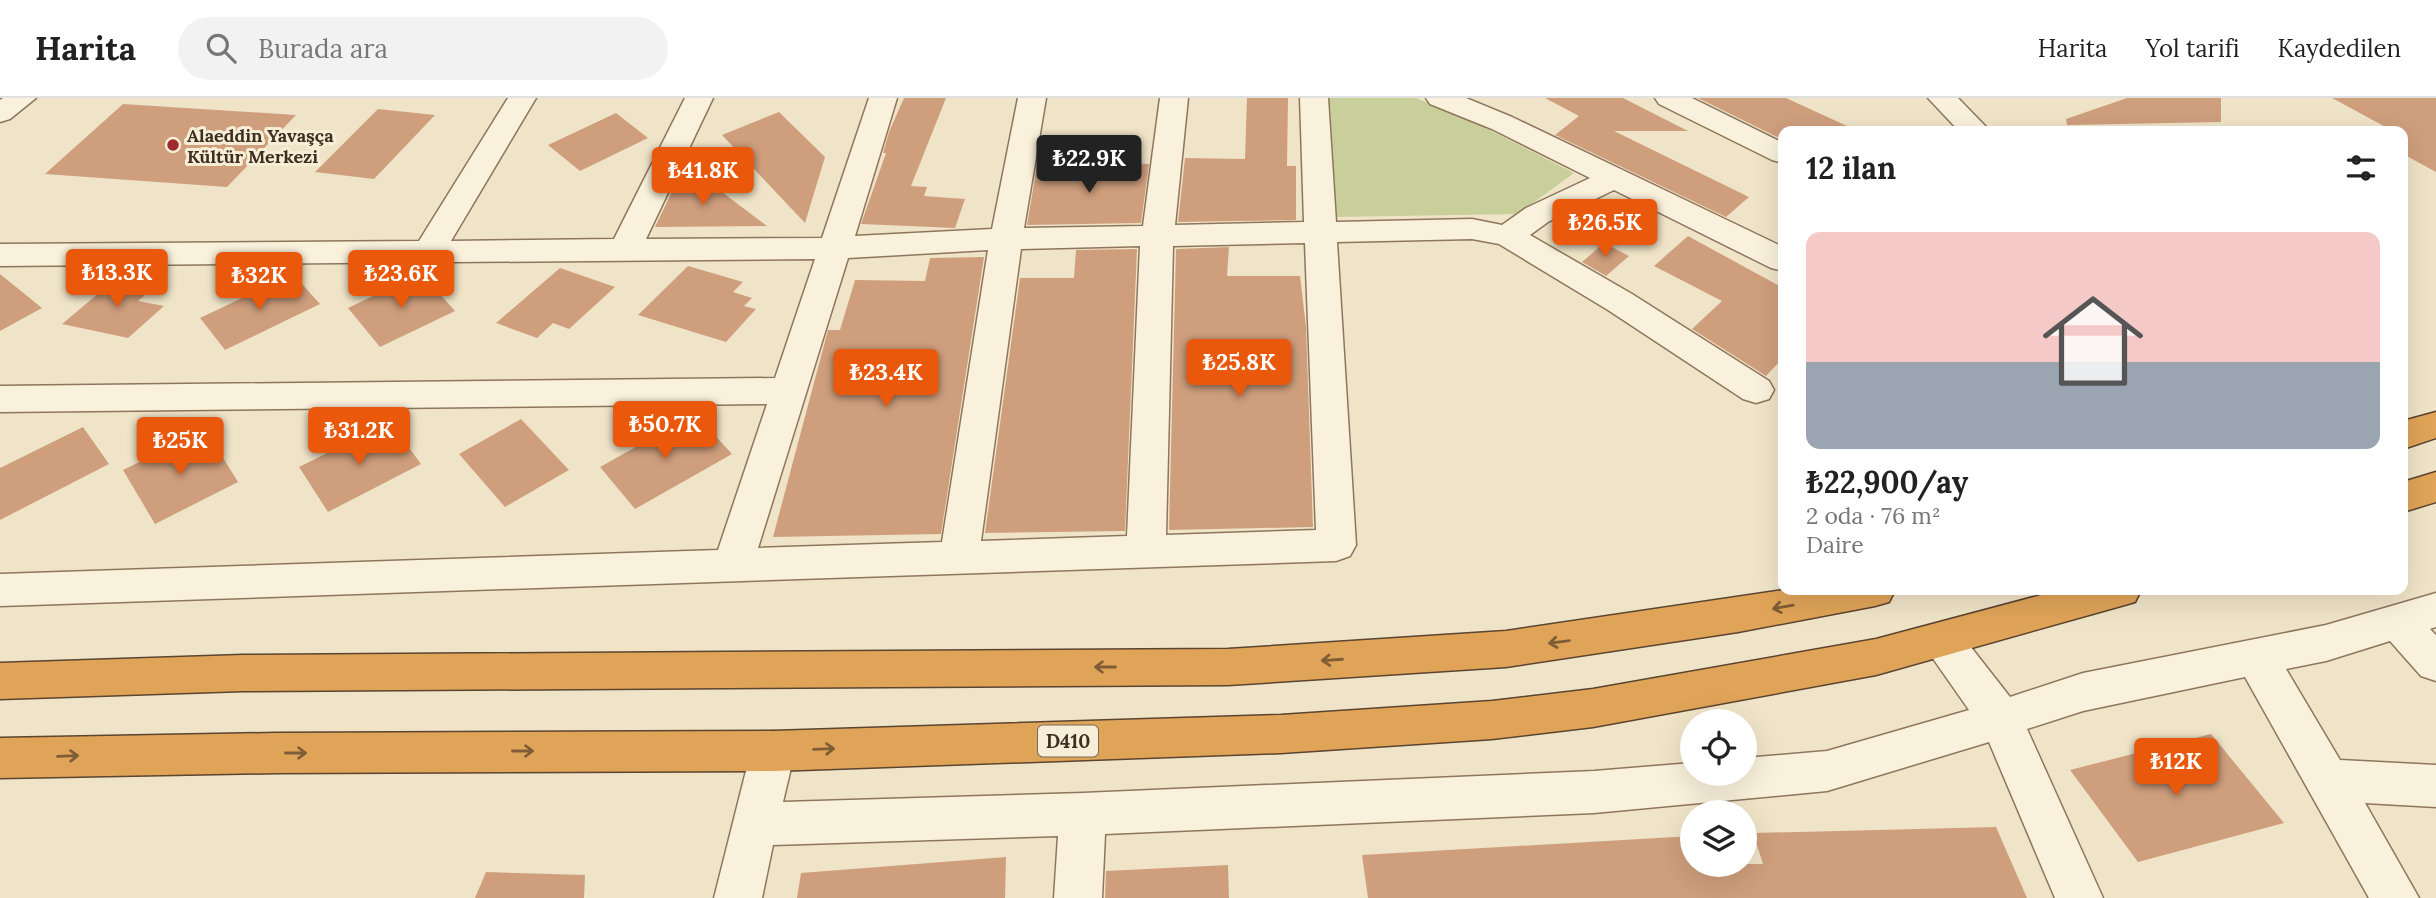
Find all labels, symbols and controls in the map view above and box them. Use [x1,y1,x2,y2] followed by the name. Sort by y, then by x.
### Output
[178,17,668,80] search box
[35,27,136,69] text: Harita
[202,29,240,67] icon: search
[258,32,388,65] text: Burada ara
[2038,33,2107,64] text: Harita
[2145,33,2240,64] text: Yol tarifi
[2278,33,2401,64] text: Kaydedilen
[187,124,334,168] place label: Alaeddin Yavaşça Kültür Merkezi
[1032,136,1146,195] pin: ₺22.9K
[165,137,181,153] marker: Alaeddin Yavaşça Kültür Merkezi
[1052,143,1126,172] text: ₺22.9K
[646,148,760,207] pin: ₺41.8K
[1806,149,1896,187] text: 12 ilan
[2342,149,2380,187] icon: filters
[668,155,738,184] text: ₺41.8K
[1548,200,1662,259] pin: ₺26.5K
[1568,207,1642,236] text: ₺26.5K
[60,250,174,309] pin: ₺13.3K
[344,250,458,310] pin: ₺23.6K
[218,252,300,312] pin: ₺32K
[82,257,152,286] text: ₺13.3K
[364,258,438,287] text: ₺23.6K
[231,260,287,289] text: ₺32K
[2030,278,2156,404] icon: home
[1182,340,1296,399] pin: ₺25.8K
[1202,347,1276,376] text: ₺25.8K
[829,350,943,409] pin: ₺23.4K
[849,357,923,386] text: ₺23.4K
[608,402,722,461] pin: ₺50.7K
[302,408,416,467] pin: ₺31.2K
[629,409,701,438] text: ₺50.7K
[324,415,394,444] text: ₺31.2K
[139,418,221,477] pin: ₺25K
[153,425,207,454] text: ₺25K
[1806,463,1968,501] text: ₺22,900/ay
[1806,501,1941,530] text: 2 oda · 76 m²
[1806,530,1864,559] text: Daire
[1772,600,1795,614] one-way arrow
[1548,635,1570,648] one-way arrow
[1321,654,1344,667] one-way arrow
[1093,660,1116,674] one-way arrow
[1680,709,1757,877] map controls
[1680,709,1757,786] button: locate
[1038,726,1098,756] road number: D410
[2135,738,2217,798] pin: ₺12K
[812,742,835,755] one-way arrow
[511,744,534,758] one-way arrow
[284,746,307,759] one-way arrow
[2150,746,2202,775] text: ₺12K
[56,749,79,762] one-way arrow
[1680,800,1757,877] button: layers

